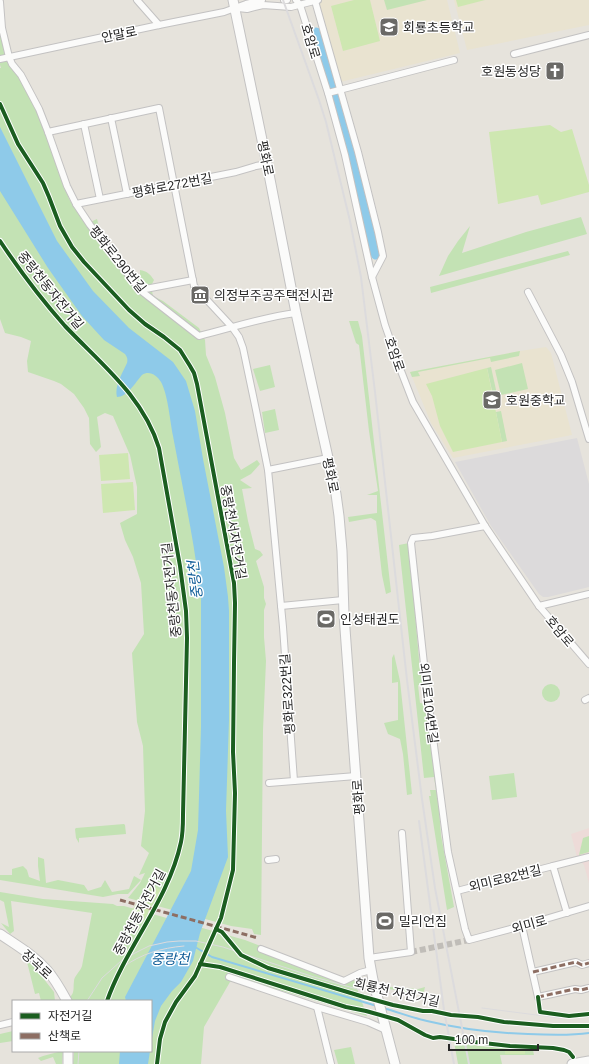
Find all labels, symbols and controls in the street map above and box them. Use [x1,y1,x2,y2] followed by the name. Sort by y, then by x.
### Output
[378,16,400,38] school or university icon: 회룡초등학교
[403,20,475,35] place label: 회룡초등학교
[298,22,323,61] street label: 호암로
[100,23,138,46] street label: 안말로
[544,60,566,82] church icon: 호원동성당
[481,64,541,79] place label: 호원동성당
[254,139,277,177] street label: 평화로
[131,170,214,201] street label: 평화로272번길
[86,223,149,296] street label: 평화로290번길
[15,248,87,332] street label: 중랑천동자전거길
[189,284,211,306] museum icon: 의정부주공주택전시관
[214,288,334,303] place label: 의정부주공주택전시관
[382,335,407,374] street label: 호암로
[481,389,503,411] school or university icon: 호원중학교
[506,393,566,408] place label: 호원중학교
[319,456,342,494] street label: 평화로
[218,484,249,581] street label: 중랑천서자전거길
[159,542,184,638] street label: 중랑천동자전거길
[185,559,205,600] water label: 중랑천
[315,608,337,630] sports icon: 인성태권도
[340,612,400,627] place label: 인성태권도
[542,613,577,650] street label: 호암로
[277,653,298,735] street label: 평화로322번길
[416,662,441,744] street label: 외미로104번길
[350,779,367,815] street label: 평화로
[467,862,543,895] street label: 외미로82번길
[110,866,169,958] street label: 중랑천동자전거길
[374,910,396,932] sports icon: 밀리언짐
[510,912,548,937] street label: 외미로
[399,914,447,929] place label: 밀리언짐
[18,947,55,982] street label: 장곡로
[151,951,190,967] water label: 중랑천
[353,975,441,1010] street label: 회룡천 자전거길
[12,1000,152,1052] legend
[48,1009,92,1023] text: 자전거길
[449,1026,538,1052] scale bar
[48,1029,81,1043] text: 산책로
[455,1033,488,1047] text: 100 m

